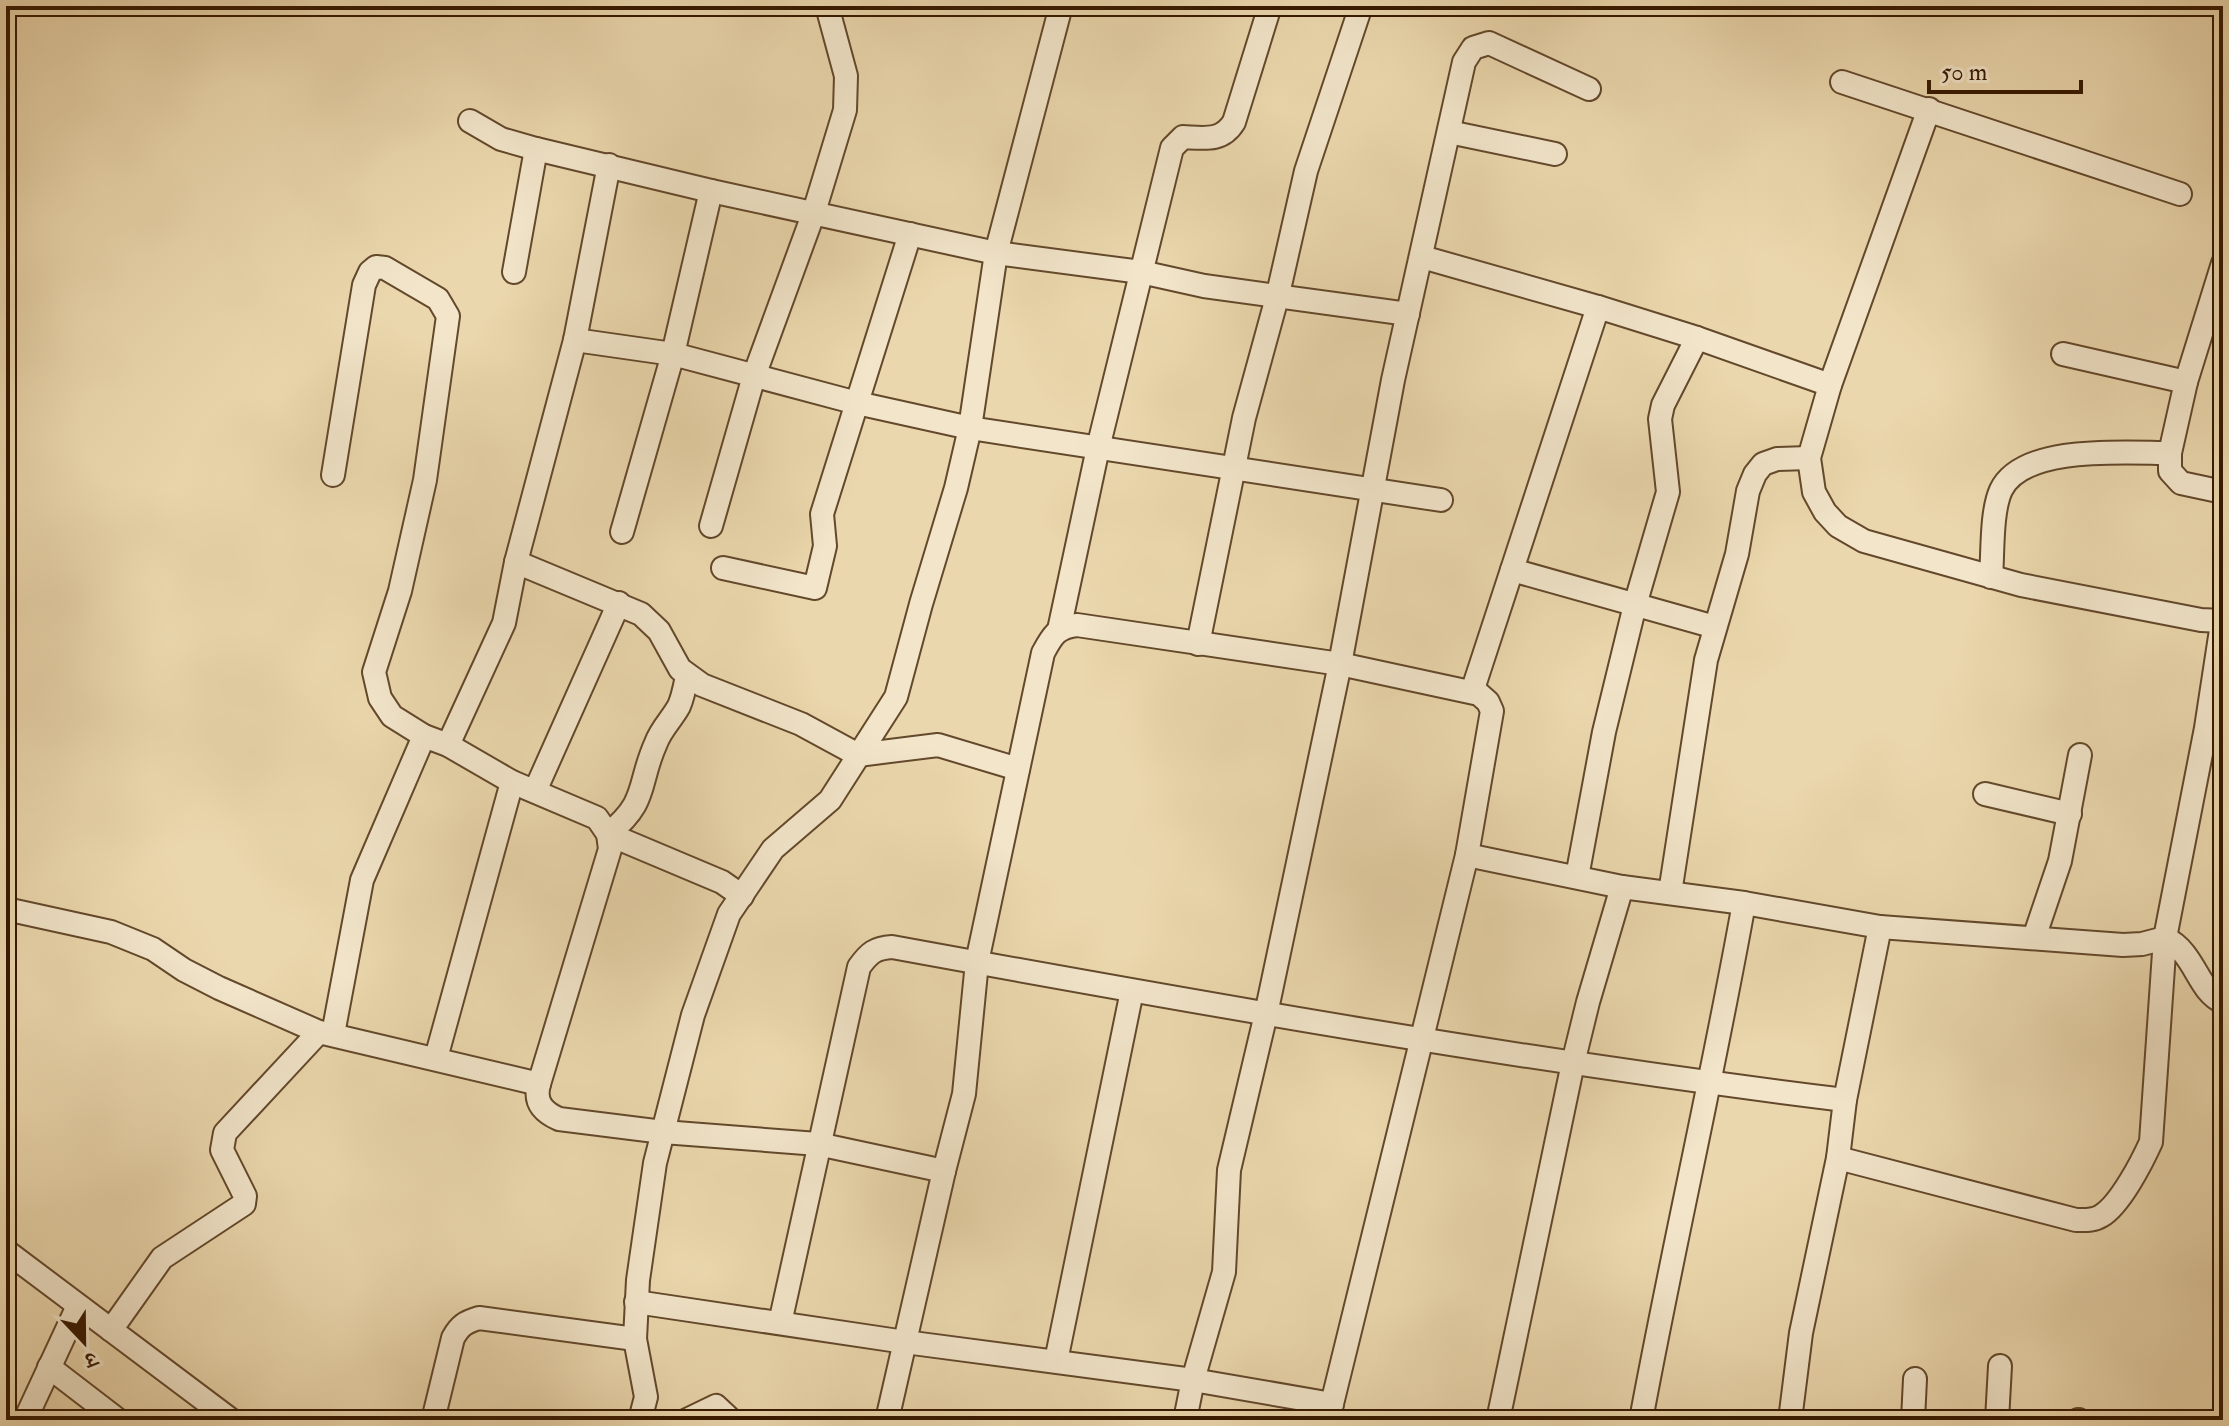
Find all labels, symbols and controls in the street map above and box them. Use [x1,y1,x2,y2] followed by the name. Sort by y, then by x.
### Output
[1929,44,2081,94] scale bar
[1941,57,1988,88] text: 50 m
[44,1302,124,1382] north arrow
[79,1344,103,1375] text: उ

